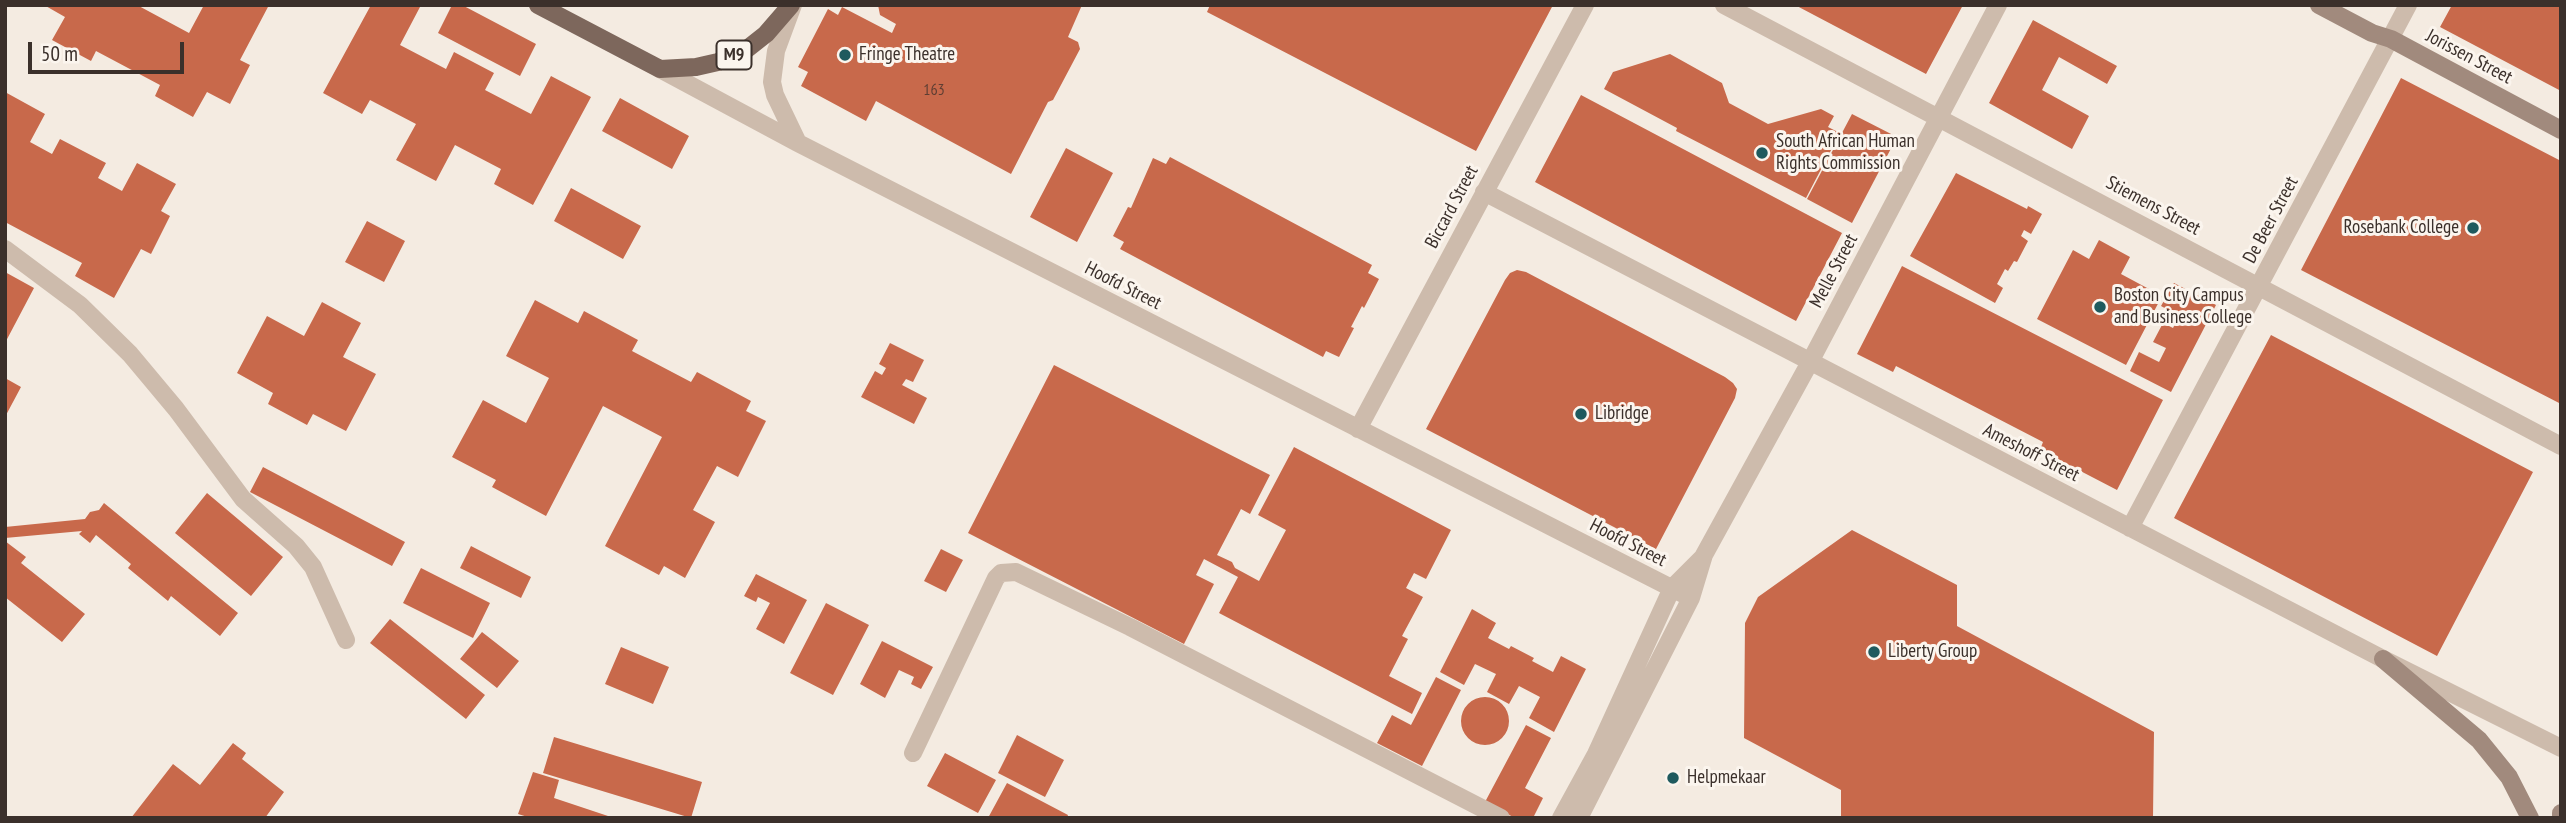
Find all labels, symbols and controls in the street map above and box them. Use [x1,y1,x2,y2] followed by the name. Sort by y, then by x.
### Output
[2422,25,2516,89] street label: Jorissen Street
[32,28,187,72] scale bar
[41,40,78,67] text: 50 m
[716,40,752,70] road number: M9
[859,44,955,66] place label: Fringe Theatre
[837,47,853,63] marker: Fringe Theatre
[923,80,945,100] house number: 163
[1776,131,1915,175] place label: South African Human Rights Commission
[1754,145,1770,161] marker: South African Human Rights Commission
[1421,162,1483,252] street label: Biccard Street
[2102,172,2204,240] street label: Stiemens Street
[2239,173,2303,267] street label: De Beer Street
[2344,217,2459,239] place label: Rosebank College
[2465,220,2481,236] marker: Rosebank College
[1805,230,1863,312] street label: Melle Street
[1081,257,1165,315] street label: Hoofd Street
[2114,285,2252,329] place label: Boston City Campus and Business College
[2092,299,2108,315] marker: Boston City Campus and Business College
[1595,403,1649,425] place label: Libridge
[1573,406,1589,422] marker: Libridge
[1979,419,2083,487] street label: Ameshoff Street
[1586,514,1670,572] street label: Hoofd Street
[1888,641,1977,663] place label: Liberty Group
[1866,644,1882,660] marker: Liberty Group
[1687,767,1766,789] place label: Helpmekaar
[1665,770,1681,786] marker: Helpmekaar

